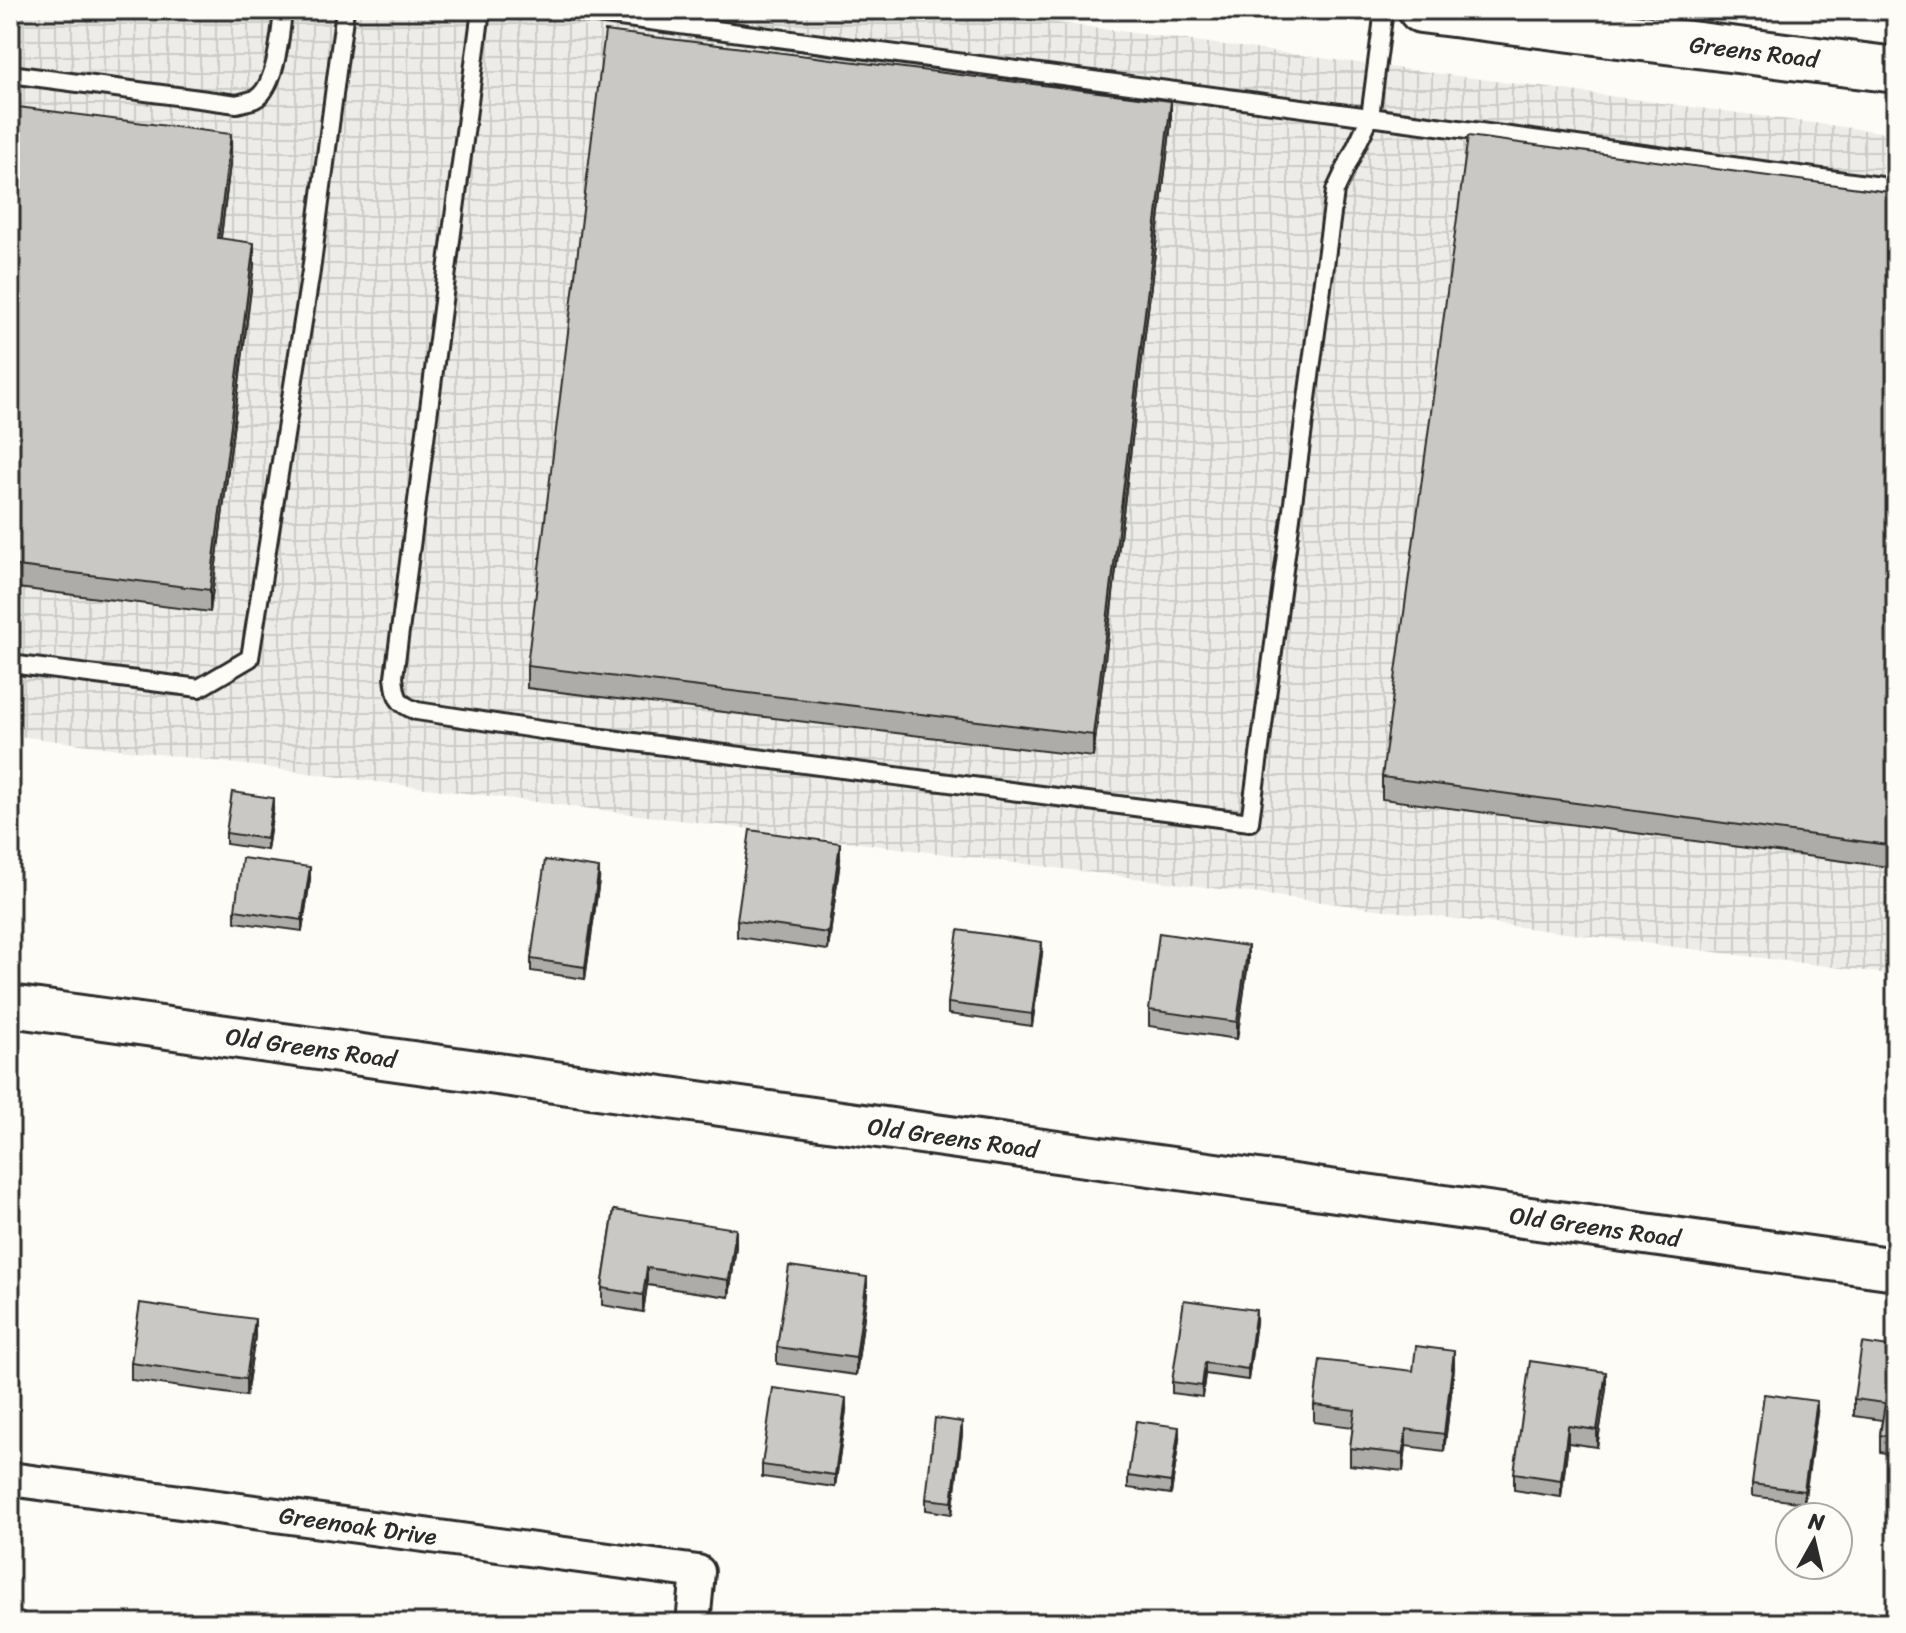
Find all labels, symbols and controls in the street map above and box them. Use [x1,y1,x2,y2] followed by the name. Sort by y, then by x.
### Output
[1687,23,1823,81] street label: Greens Road
[223,1015,400,1081] street label: Old Greens Road
[865,1105,1042,1171] street label: Old Greens Road
[1507,1194,1684,1260] street label: Old Greens Road
[276,1494,440,1558] street label: Greenoak Drive
[1774,1501,1854,1581] north arrow
[1805,1501,1828,1542] text: N

